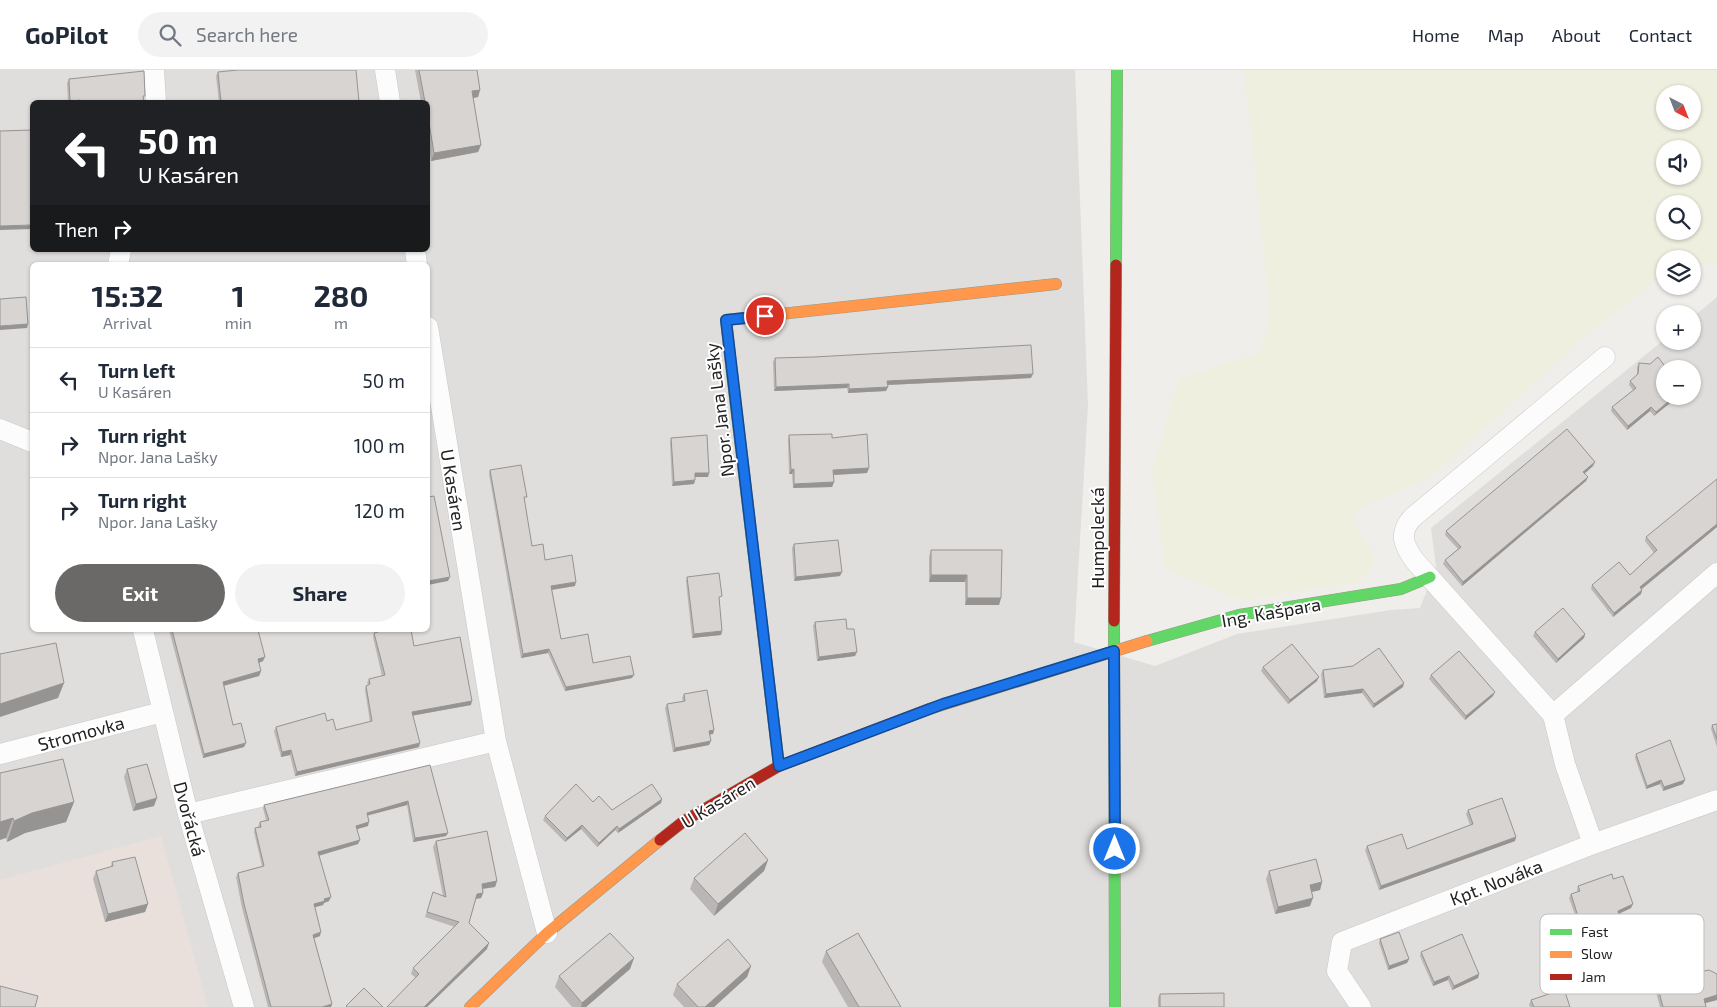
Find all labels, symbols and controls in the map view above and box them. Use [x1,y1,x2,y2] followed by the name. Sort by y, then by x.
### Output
[138,12,488,57] search box
[25,20,108,49] text: GoPilot
[156,21,184,49] icon: search
[196,23,298,46] text: Search here
[1412,24,1460,46] text: Home
[1488,24,1524,46] text: Map
[1552,24,1601,46] text: About
[1629,24,1692,46] text: Contact
[1656,85,1701,130] north arrow
[1656,85,1701,405] map controls
[138,119,218,161] text: 50 m
[55,120,120,185] icon: left
[1656,140,1701,185] button: sound
[138,161,239,187] text: U Kasáren
[1656,195,1701,240] button: search
[108,215,136,243] icon: right
[55,218,98,241] text: Then
[1656,250,1701,295] button: layers
[91,277,163,313] text: 15:32
[232,277,245,313] text: 1
[313,277,368,313] text: 280
[744,295,786,337] pin
[751,302,779,330] icon: arrive
[1656,305,1701,350] button: +
[103,313,152,332] text: Arrival
[225,313,252,332] text: min
[334,313,348,332] text: m
[700,341,738,478] street label: Npor. Jana Lašky
[98,359,175,382] text: Turn left
[1656,360,1701,405] button: −
[55,366,83,394] icon: left
[362,369,405,392] text: 50 m
[98,382,171,401] text: U Kasáren
[98,424,186,447] text: Turn right
[55,431,83,459] icon: right
[354,434,405,457] text: 100 m
[98,447,218,466] text: Npor. Jana Lašky
[437,447,471,533] street label: U Kasáren
[1086,487,1108,589] street label: Humpolecká
[98,489,186,512] text: Turn right
[55,496,83,524] icon: right
[354,499,405,522] text: 120 m
[98,512,218,531] text: Npor. Jana Lašky
[55,564,225,622] button: Exit
[235,564,405,622] button: Share
[1220,592,1322,632] street label: Ing. Kašpara
[35,711,127,755] street label: Stromovka
[677,771,759,833] street label: U Kasáren
[169,779,211,859] street label: Dvořácká
[1088,822,1140,874] position arrow
[1447,854,1545,910] street label: Kpt. Nováka
[1540,914,1704,994] legend
[1581,923,1608,940] text: Fast
[1581,945,1613,962] text: Slow
[1581,968,1606,985] text: Jam

